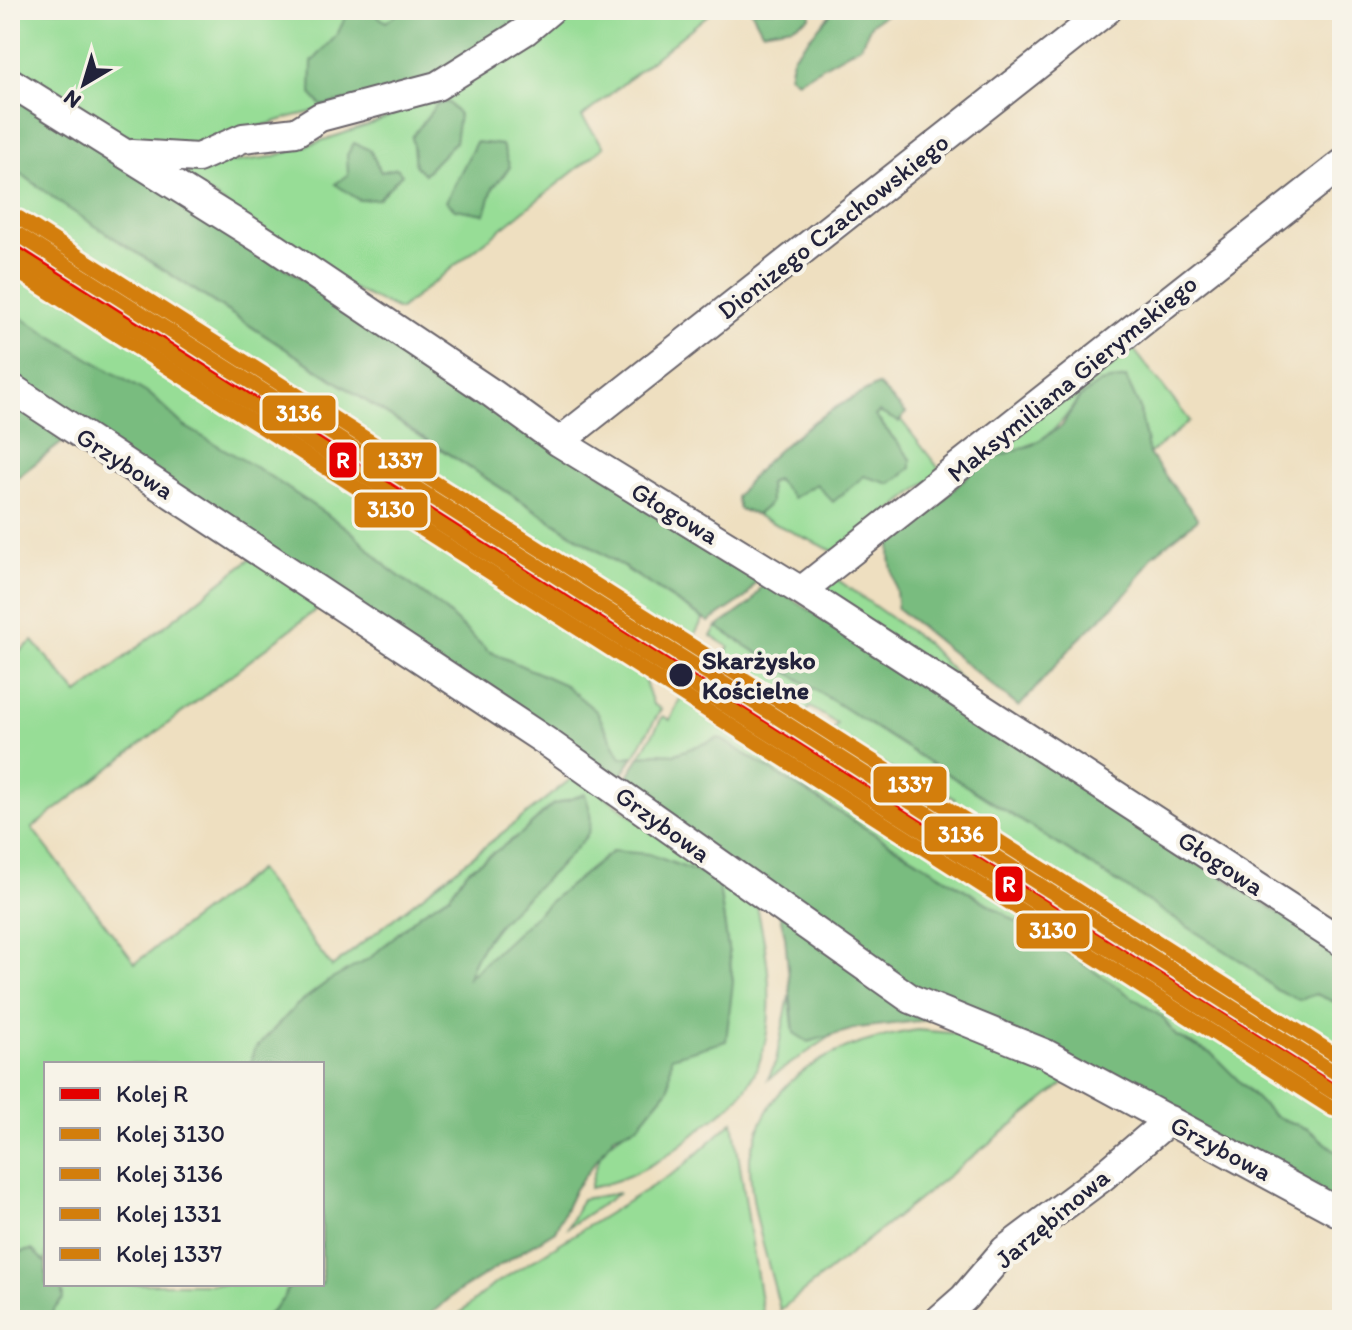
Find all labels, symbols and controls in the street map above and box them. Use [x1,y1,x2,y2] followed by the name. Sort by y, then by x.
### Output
[44,44,124,124] north arrow
[58,84,86,115] text: N
[711,126,955,326] street label: Dionizego Czachowskiego
[940,267,1204,489] street label: Maksymiliana Gierymskiego
[261,394,337,432] line badge: 3136
[276,400,322,427] text: 3136
[70,420,180,506] street label: Grzybowa
[328,441,358,479] line badge: R
[362,441,438,480] line badge: 1337
[336,447,350,474] text: R
[377,447,423,474] text: 1337
[625,474,725,552] street label: Głogowa
[353,491,429,529] line badge: 3130
[367,496,415,523] text: 3130
[702,644,816,706] place label: Skarżysko Kościelne
[667,661,695,689] marker: Skarżysko Kościelne
[872,765,948,804] line badge: 1337
[887,771,933,798] text: 1337
[609,779,717,869] street label: Grzybowa
[923,815,999,853] line badge: 3136
[938,821,984,848] text: 3136
[1172,823,1271,903] street label: Głogowa
[994,865,1024,903] line badge: R
[1002,871,1016,898] text: R
[1015,912,1091,950] line badge: 3130
[1029,917,1077,944] text: 3130
[44,1062,324,1286] legend
[116,1079,188,1108] text: Kolej R
[1165,1108,1277,1188] street label: Grzybowa
[116,1119,225,1148] text: Kolej 3130
[116,1159,223,1188] text: Kolej 3136
[988,1161,1116,1275] street label: Jarzębinowa
[116,1199,221,1228] text: Kolej 1331
[116,1239,222,1268] text: Kolej 1337

